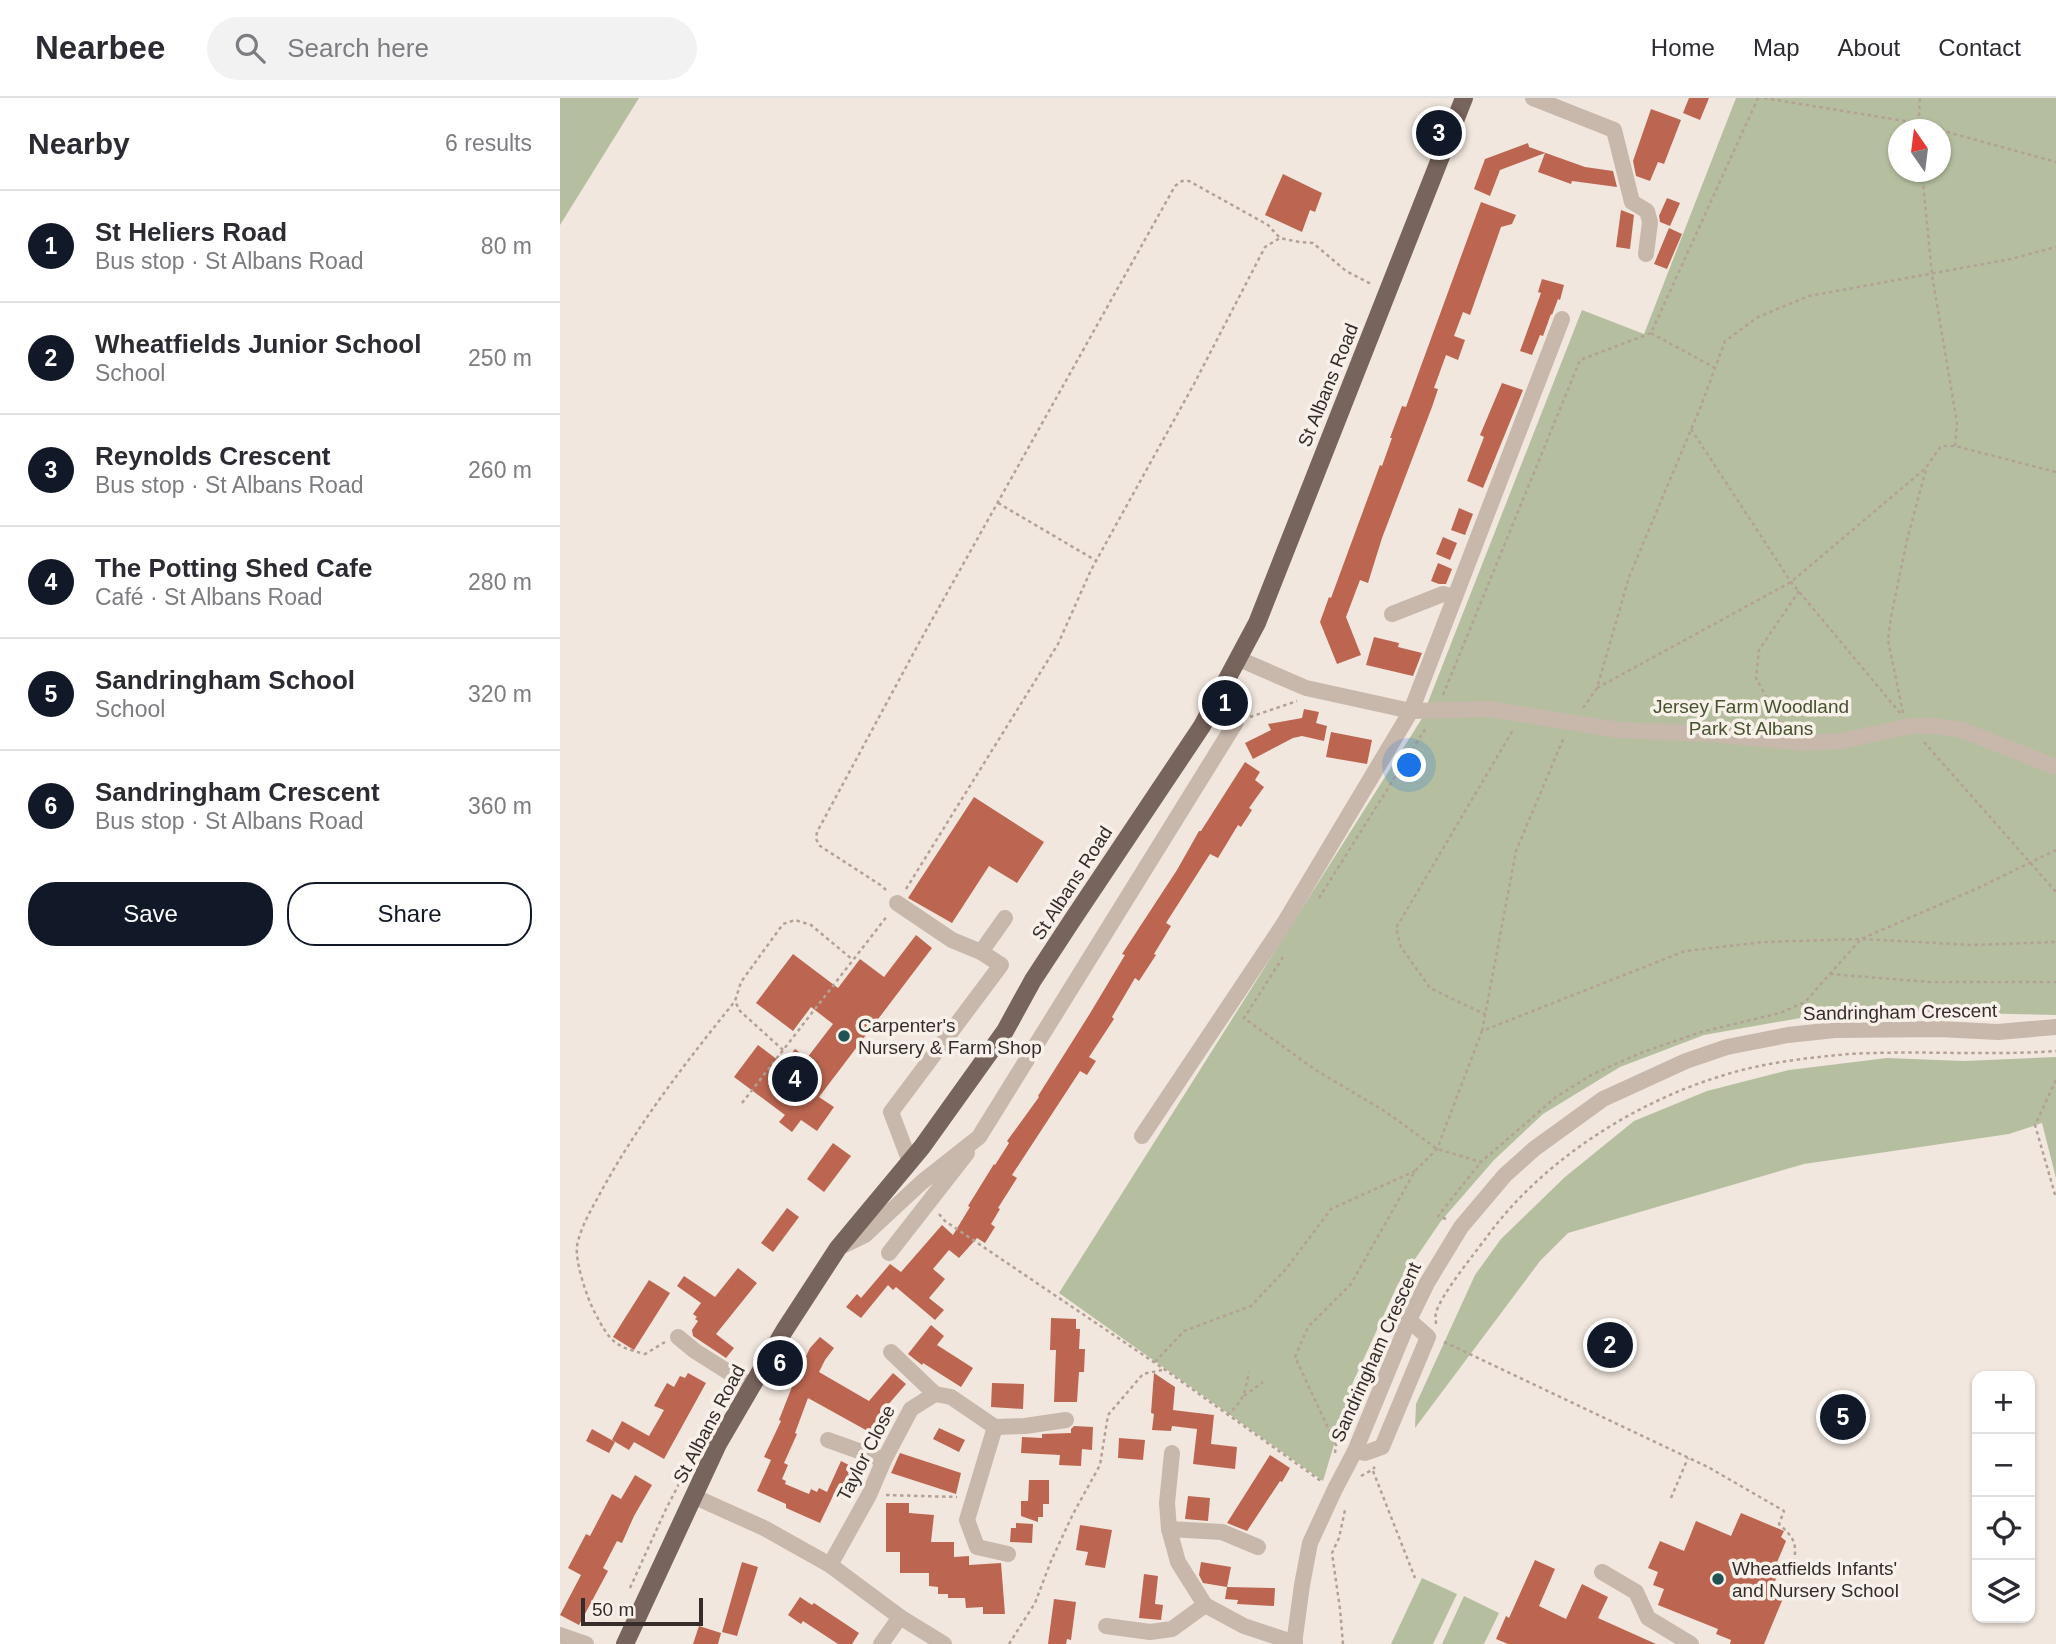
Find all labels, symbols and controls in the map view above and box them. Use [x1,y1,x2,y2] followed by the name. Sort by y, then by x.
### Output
[207,17,697,80] search box
[35,29,165,66] text: Nearbee
[231,29,269,67] icon: search
[287,33,429,63] text: Search here
[1651,34,1715,61] text: Home
[1753,34,1800,61] text: Map
[1838,34,1900,61] text: About
[1938,34,2021,61] text: Contact
[1416,107,1462,159] pin: 3
[1888,119,1951,182] north arrow
[28,127,130,160] text: Nearby
[445,130,532,156] text: 6 results
[95,217,287,247] text: St Heliers Road
[45,233,57,259] text: 1
[481,233,532,259] text: 80 m
[95,248,364,274] text: Bus stop · St Albans Road
[1294,320,1362,450] street label: St Albans Road
[95,329,421,359] text: Wheatfields Junior School
[45,345,57,371] text: 2
[468,345,532,371] text: 250 m
[95,360,165,386] text: School
[95,441,331,471] text: Reynolds Crescent
[45,457,57,483] text: 3
[468,457,532,483] text: 260 m
[95,472,364,498] text: Bus stop · St Albans Road
[95,553,372,583] text: The Potting Shed Cafe
[45,569,57,595] text: 4
[468,569,532,595] text: 280 m
[95,584,323,610] text: Café · St Albans Road
[95,665,355,695] text: Sandringham School
[1202,677,1248,729] pin: 1
[45,681,57,707] text: 5
[468,681,532,707] text: 320 m
[95,696,165,722] text: School
[1653,696,1849,739] park label: Jersey Farm Woodland Park St Albans
[1392,748,1426,782] your location
[95,777,380,807] text: Sandringham Crescent
[45,793,57,819] text: 6
[468,793,532,819] text: 360 m
[95,808,364,834] text: Bus stop · St Albans Road
[1028,822,1116,944] street label: St Albans Road
[28,882,273,946] button: Save
[287,882,532,946] button: Share
[1803,1000,1998,1024] street label: Sandringham Crescent
[858,1015,1042,1058] place label: Carpenter's Nursery & Farm Shop
[836,1028,852,1044] marker: Carpenter's Nursery & Farm Shop
[772,1053,818,1105] pin: 4
[1327,1258,1425,1445] street label: Sandringham Crescent
[1587,1319,1633,1371] pin: 2
[757,1337,803,1389] pin: 6
[669,1361,749,1487] street label: St Albans Road
[1972,1371,2035,1623] map controls
[1972,1371,2035,1434] button: +
[1820,1391,1866,1443] pin: 5
[833,1402,899,1504] street label: Taylor Close
[1972,1434,2035,1497] button: −
[1972,1497,2035,1560] button: locate
[1732,1558,1899,1601] place label: Wheatfields Infants' and Nursery School
[1972,1560,2035,1623] button: layers
[1710,1571,1726,1587] marker: Wheatfields Infants' and Nursery School
[581,1595,704,1627] scale bar
[592,1599,634,1620] text: 50 m

